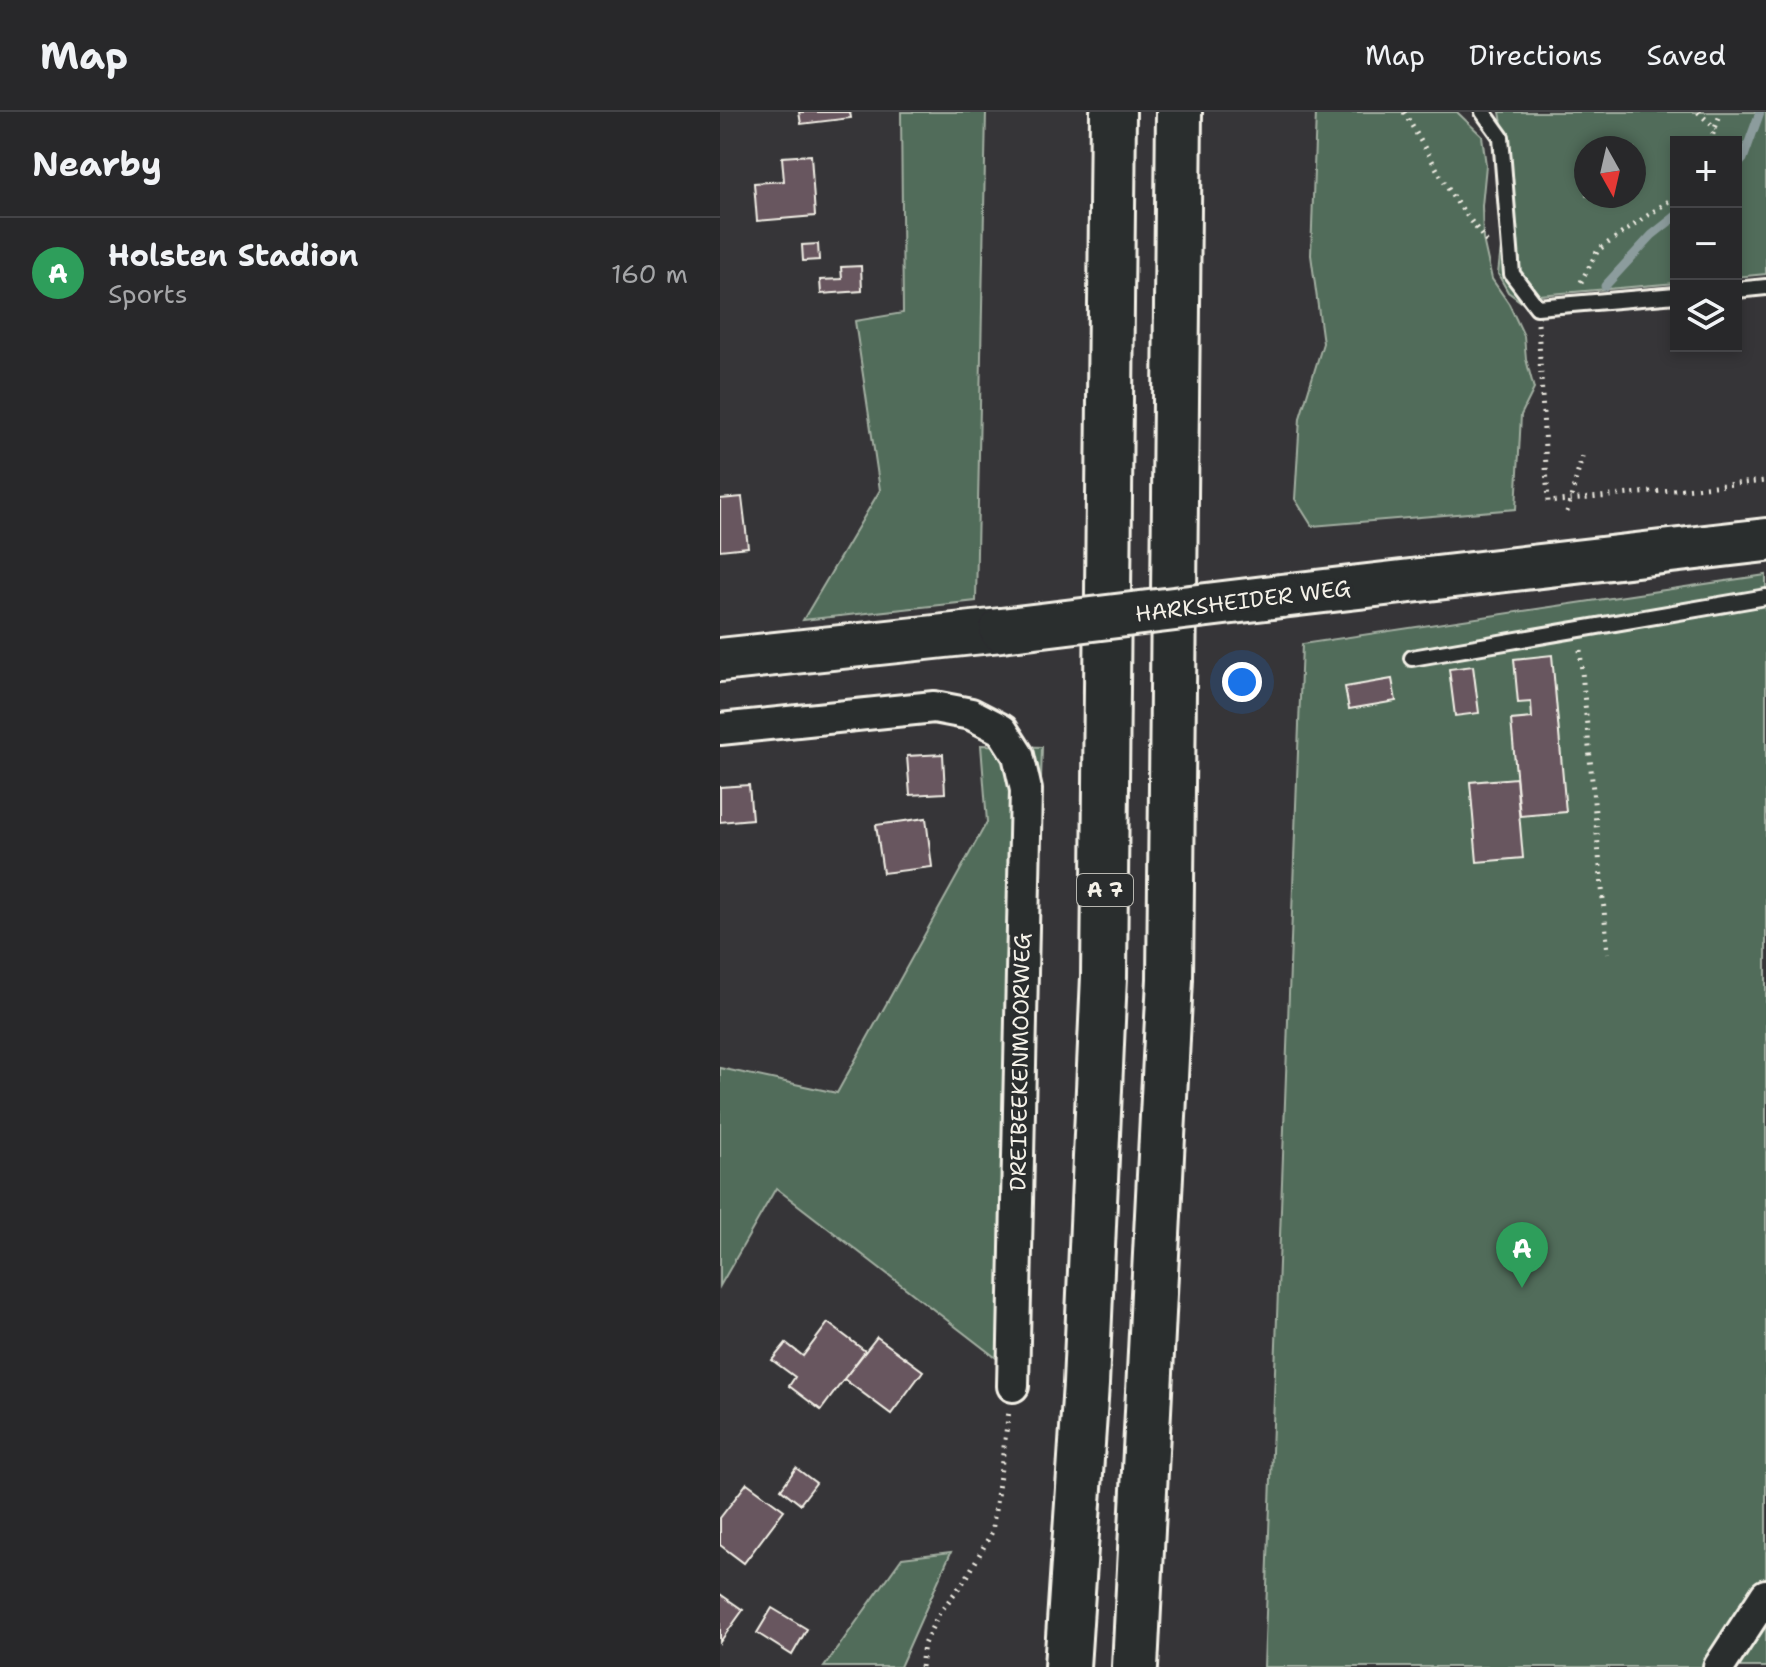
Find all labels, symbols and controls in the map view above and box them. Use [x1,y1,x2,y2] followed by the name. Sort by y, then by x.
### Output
[40,30,128,81] text: Map
[1365,36,1425,74] text: Map
[1469,36,1603,74] text: Directions
[1647,36,1726,74] text: Saved
[1574,136,1646,208] north arrow
[1670,136,1742,352] map controls
[1670,136,1742,208] button: +
[32,141,162,187] text: Nearby
[1670,208,1742,280] button: −
[108,235,359,276] text: Holsten Stadion
[48,256,68,291] text: A
[611,256,688,291] text: 160 m
[108,276,188,311] text: Sports
[1670,280,1742,352] button: layers
[1134,573,1353,629] street label: HARKSHEIDER WEG
[1222,662,1262,702] your location
[1077,874,1133,906] road number: A 7
[1003,932,1037,1191] street label: DREIBEEKENMOORWEG
[1496,1222,1548,1288] pin: A

